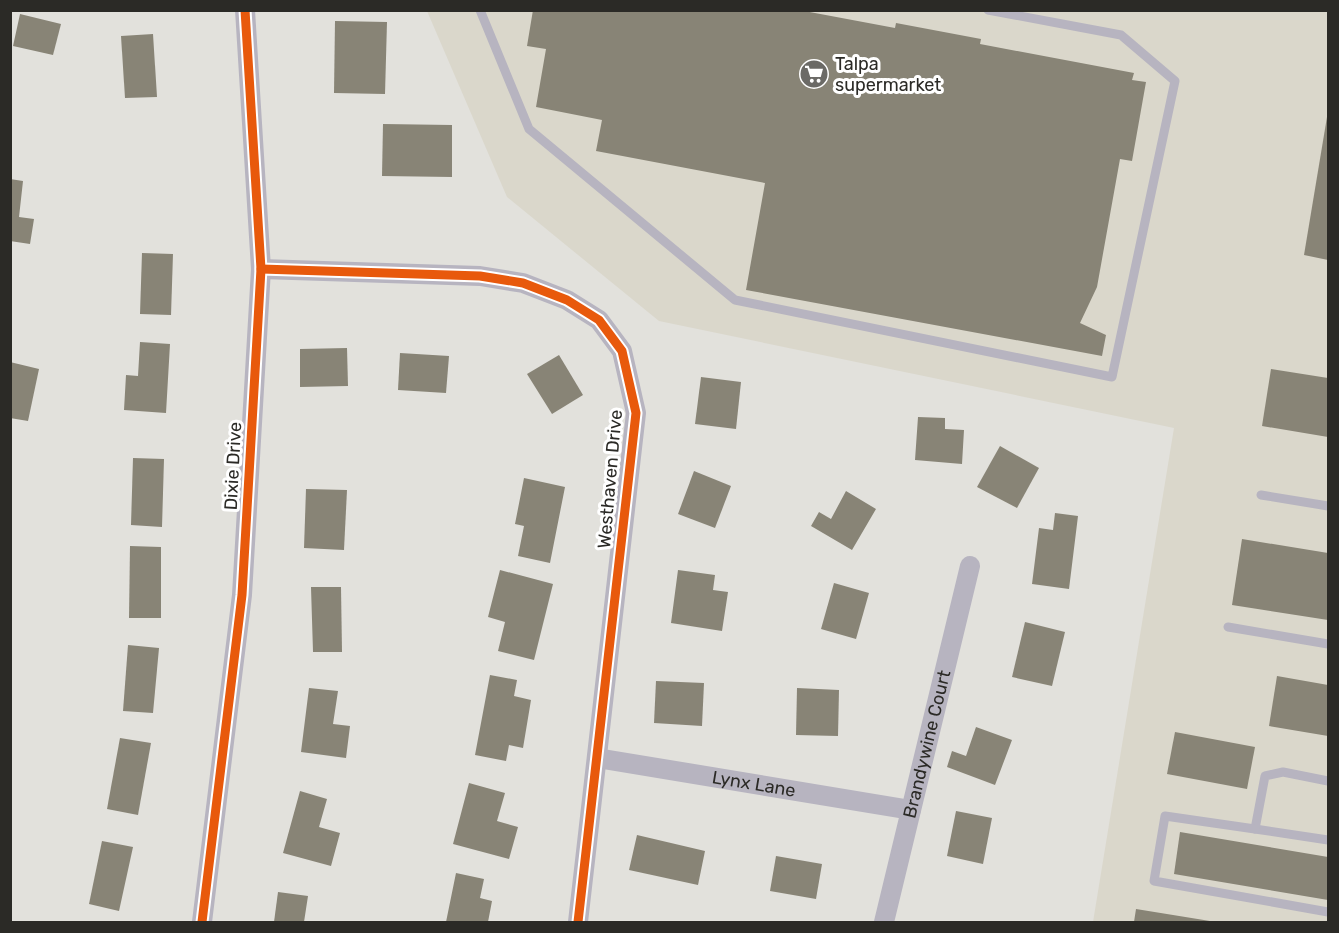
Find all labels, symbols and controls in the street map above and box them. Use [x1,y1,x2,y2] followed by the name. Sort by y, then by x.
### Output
[835,53,941,96] place label: Talpa supermarket
[798,58,830,90] supermarket icon: Talpa supermarket
[593,409,627,549] street label: Westhaven Drive
[220,421,246,511] street label: Dixie Drive
[898,668,955,820] street label: Brandywine Court
[710,766,797,802] street label: Lynx Lane

